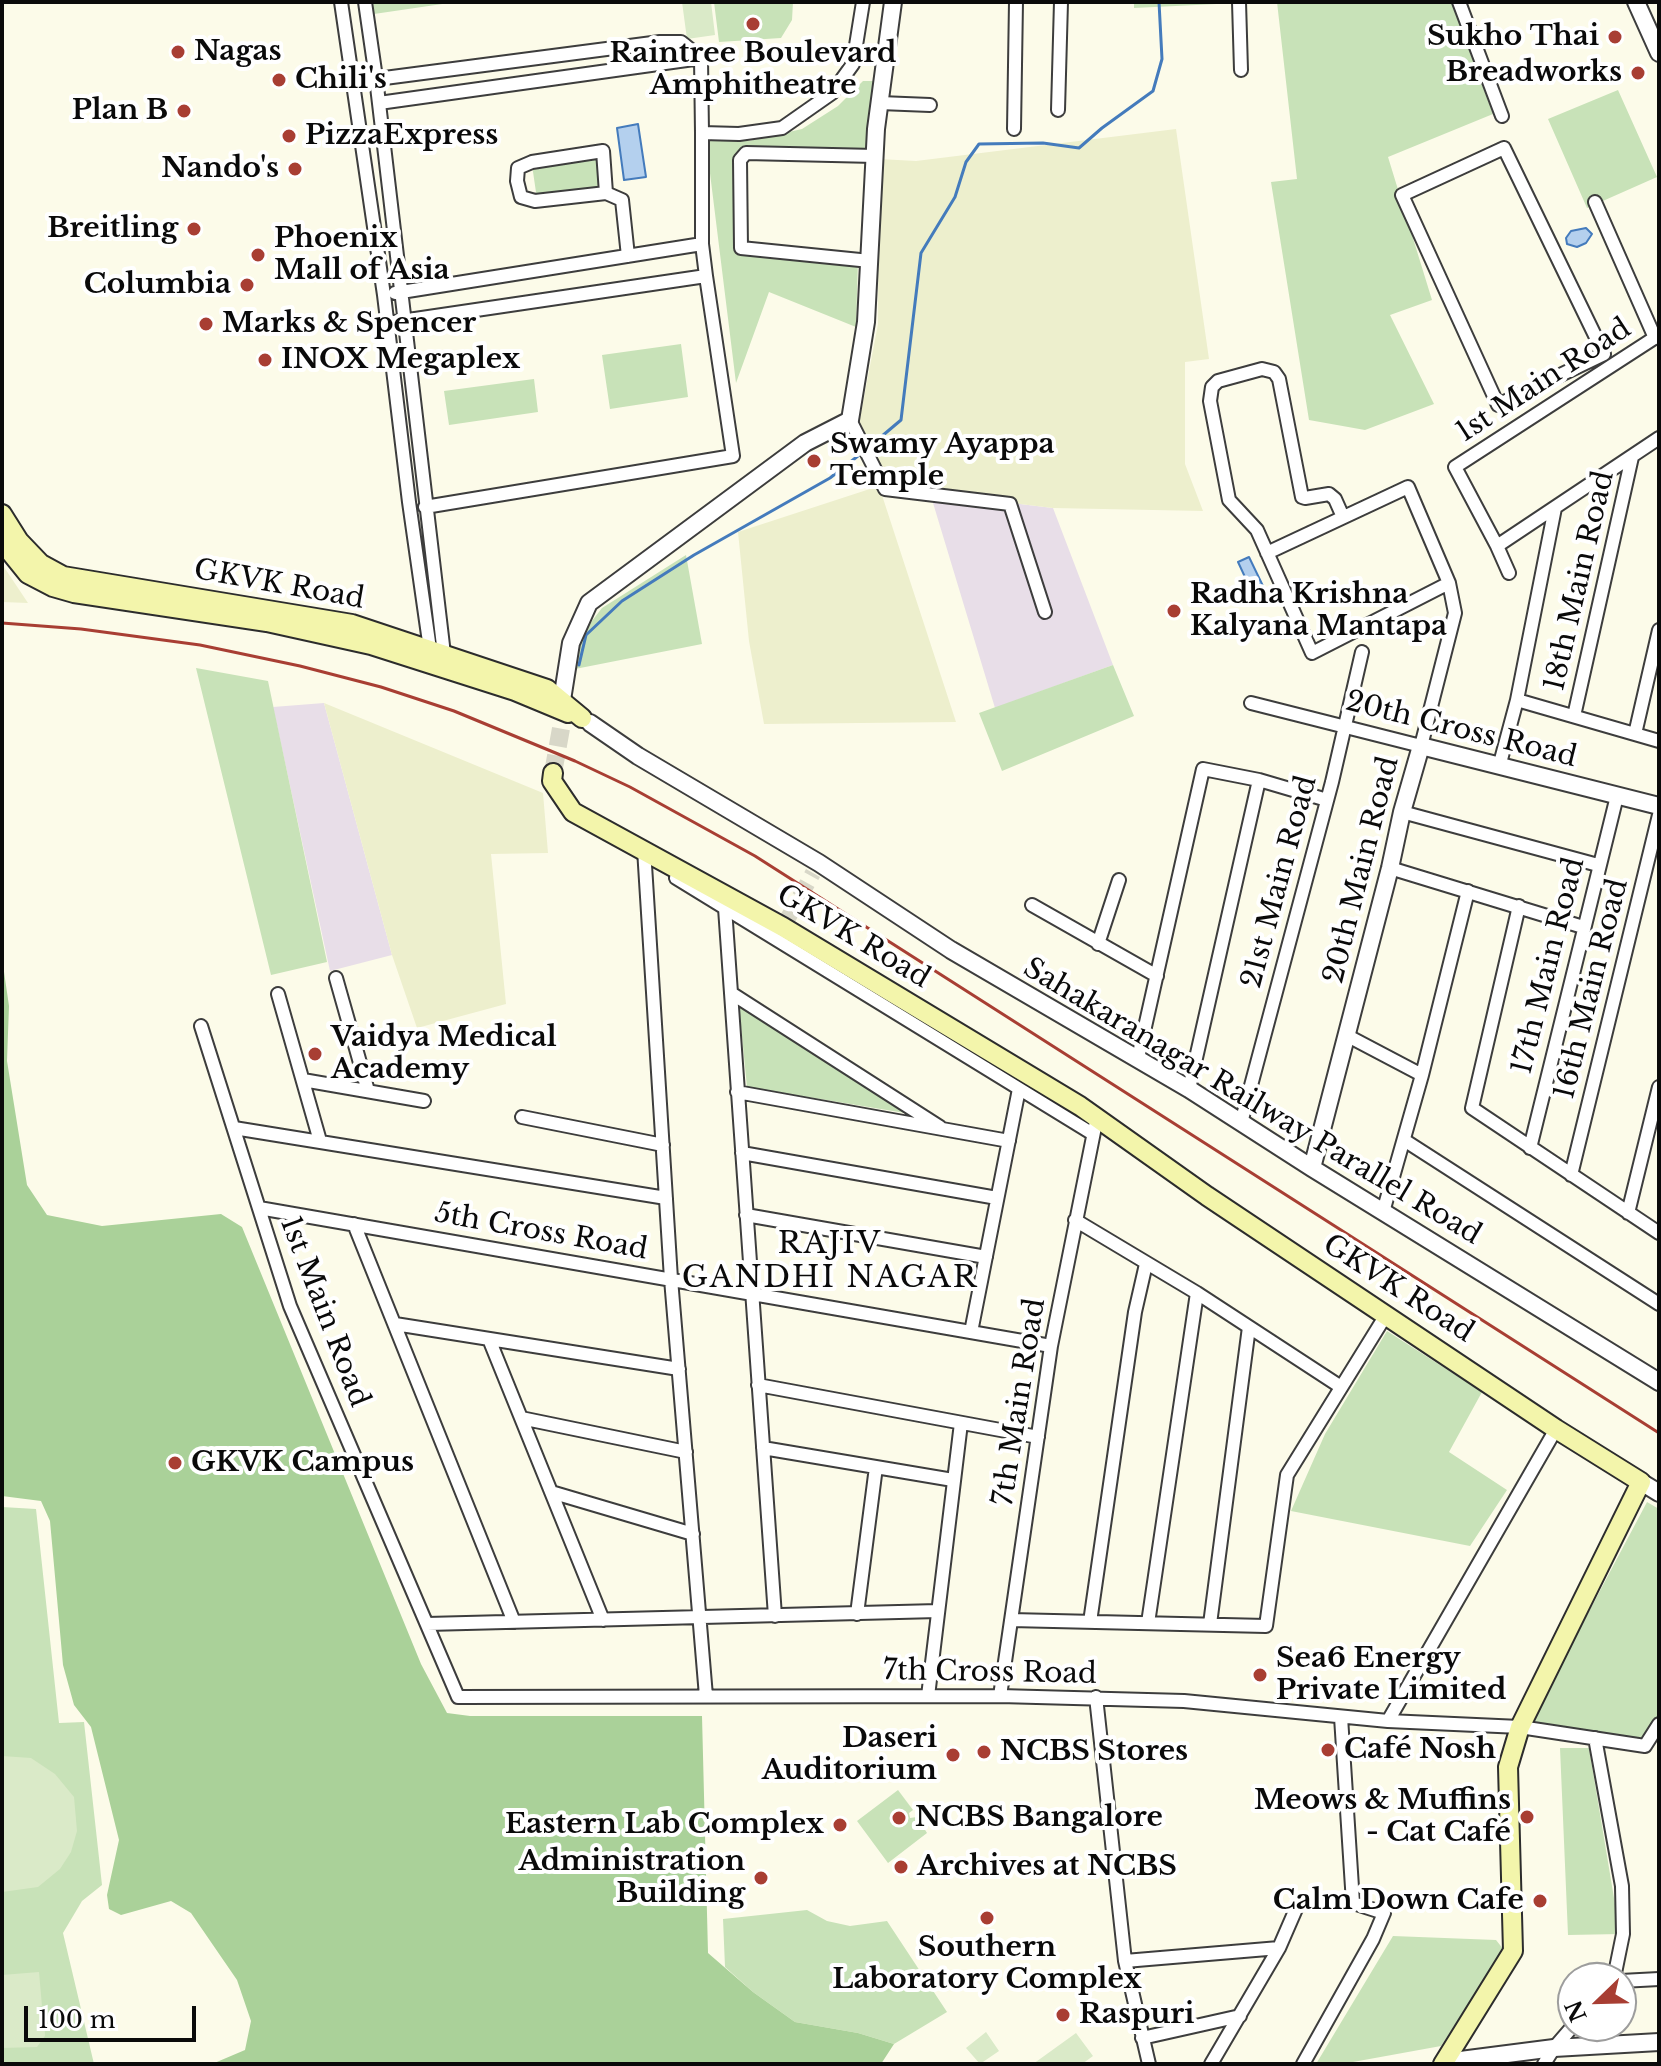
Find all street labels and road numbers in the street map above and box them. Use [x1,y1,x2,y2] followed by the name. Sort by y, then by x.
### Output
[1450,312,1638,450] street label: 1st Main Road
[1538,468,1622,694] street label: 18th Main Road
[191,553,367,617] street label: GKVK Road
[1342,685,1580,775] street label: 20th Cross Road
[1318,753,1406,987] street label: 20th Main Road
[1235,772,1325,992] street label: 21st Main Road
[1506,854,1592,1078] street label: 17th Main Road
[1548,875,1636,1103] street label: 16th Main Road
[770,878,936,996] street label: GKVK Road
[1017,952,1487,1252] street label: Sahakaranagar Railway Parallel Road
[432,1197,650,1267] street label: 5th Cross Road
[272,1212,376,1412] street label: 1st Main Road
[1317,1228,1479,1350] street label: GKVK Road
[987,1296,1053,1508] street label: 7th Main Road
[883,1654,1097,1692] street label: 7th Cross Road

